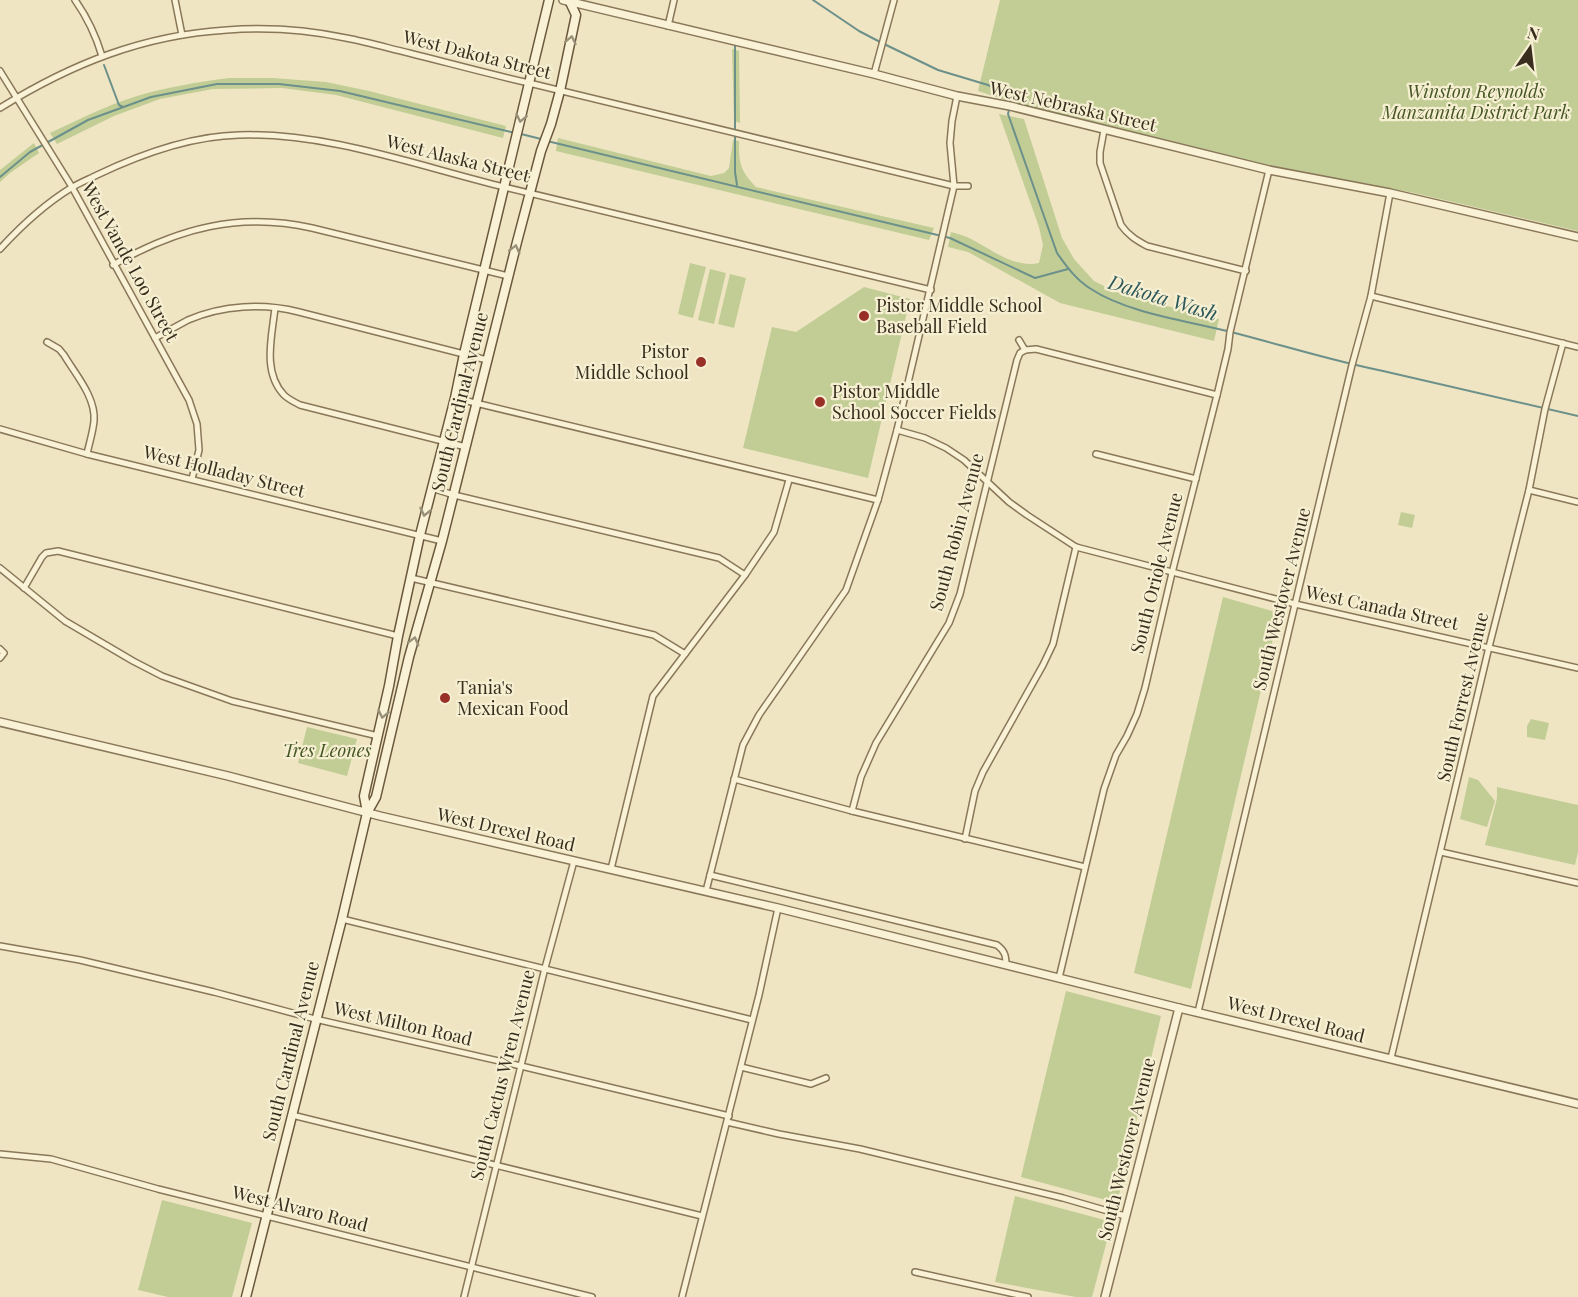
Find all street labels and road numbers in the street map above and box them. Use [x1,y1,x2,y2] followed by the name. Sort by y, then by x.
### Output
[400,24,554,84] street label: West Dakota Street
[986,75,1160,137] street label: West Nebraska Street
[383,128,533,188] street label: West Alaska Street
[76,176,185,346] street label: West Vande Loo Street
[425,309,493,494] street label: South Cardinal Avenue
[140,439,308,503] street label: West Holladay Street
[923,450,989,613] street label: South Robin Avenue
[1124,490,1188,656] street label: South Oriole Avenue
[1247,505,1315,693] street label: South Westover Avenue
[1303,579,1462,635] street label: West Canada Street
[1431,610,1493,784] street label: South Forrest Avenue
[434,801,578,857] street label: West Drexel Road
[256,958,324,1143] street label: South Cardinal Avenue
[464,967,540,1183] street label: South Cactus Wren Avenue
[1224,990,1368,1048] street label: West Drexel Road
[331,995,475,1051] street label: West Milton Road
[1092,1055,1160,1243] street label: South Westover Avenue
[229,1179,371,1237] street label: West Alvaro Road

